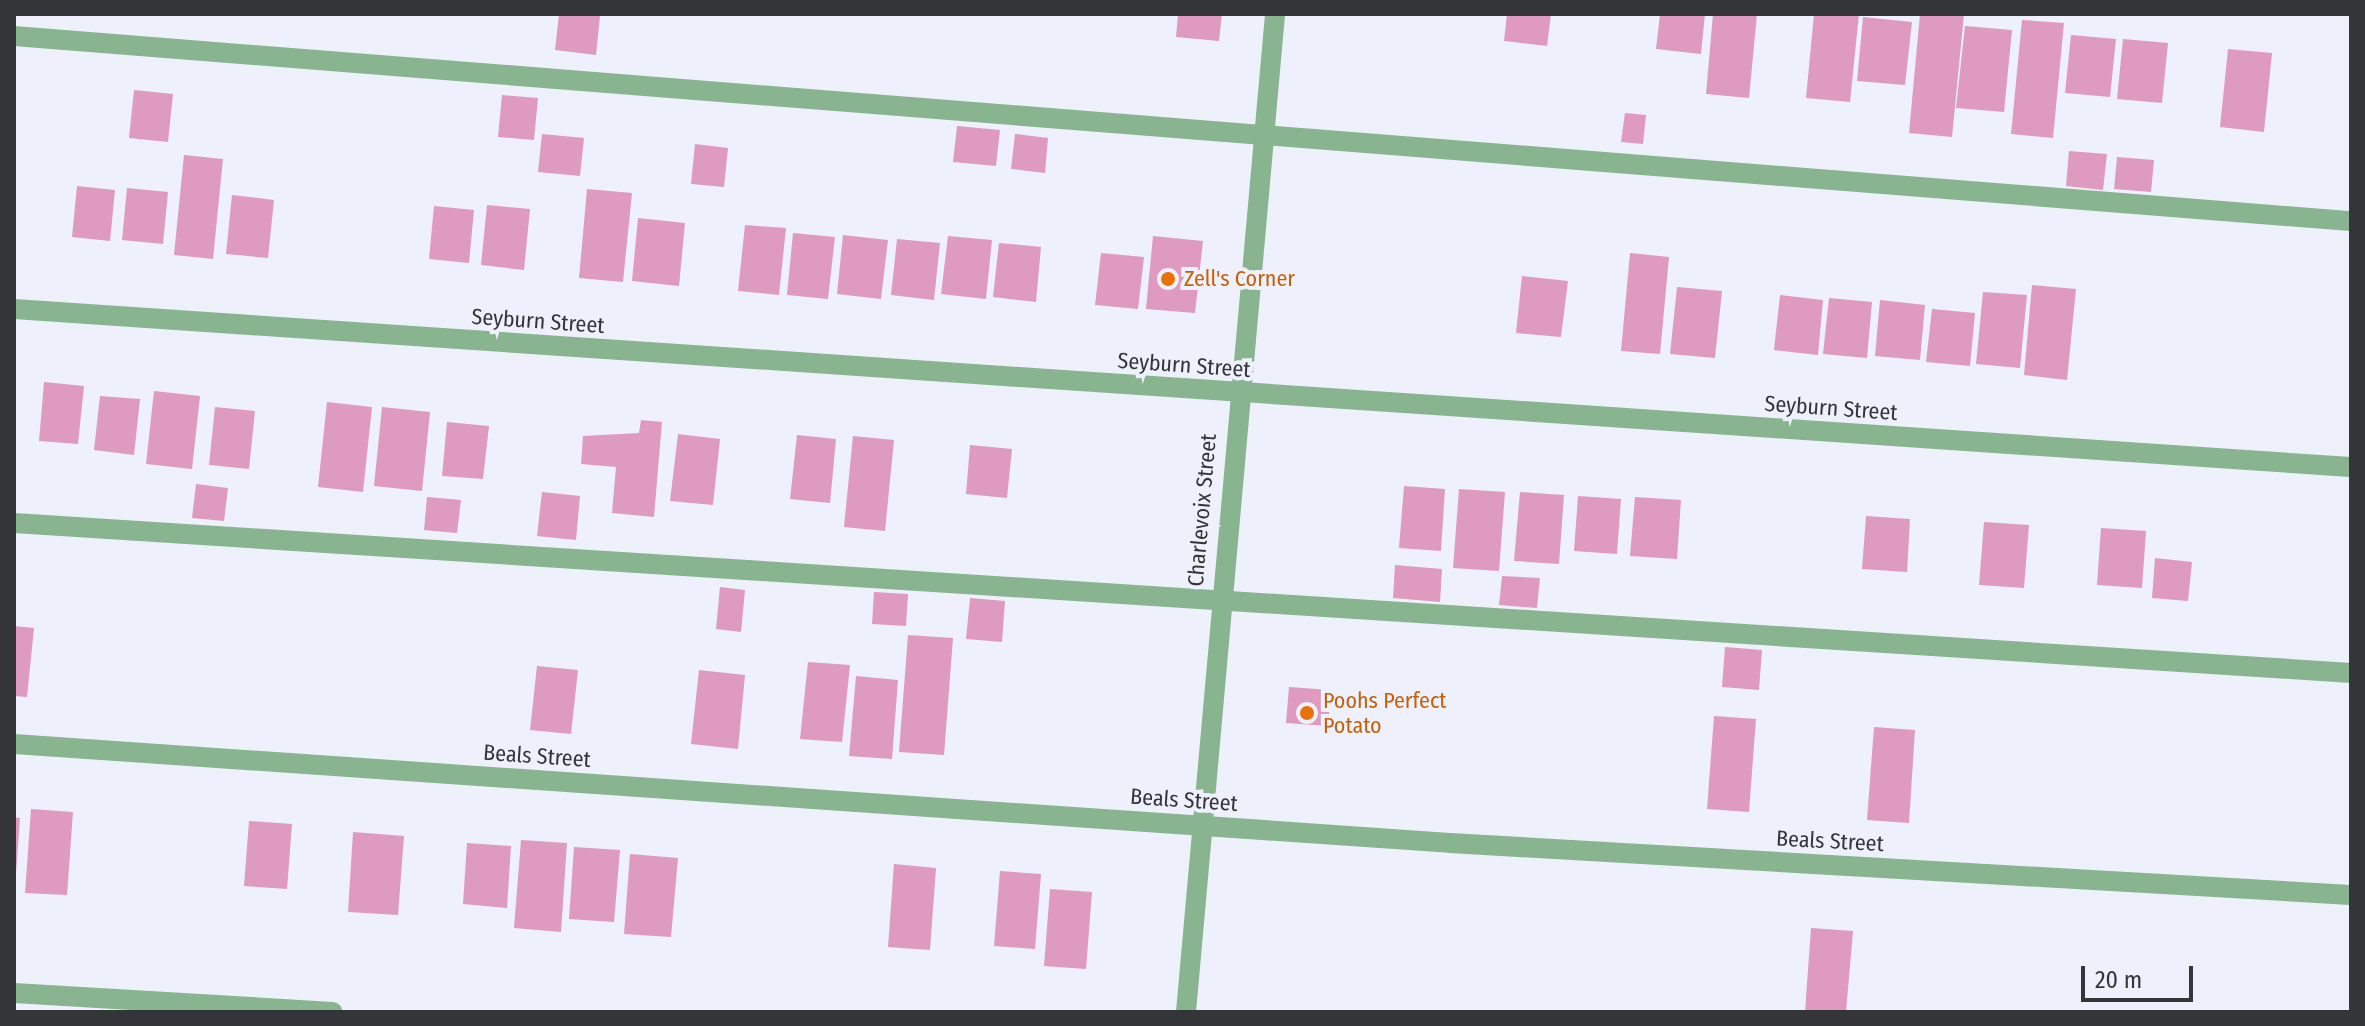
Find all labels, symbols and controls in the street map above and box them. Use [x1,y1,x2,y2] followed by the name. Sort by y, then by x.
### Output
[1184,266,1295,292] place label: Zell's Corner
[1159,270,1177,288] marker: Zell's Corner
[471,303,605,339] street label: Seyburn Street
[1117,347,1251,383] street label: Seyburn Street
[1764,390,1898,426] street label: Seyburn Street
[1182,433,1222,587] street label: Charlevoix Street
[1323,687,1447,738] place label: Poohs Perfect Potato
[1298,704,1316,722] marker: Poohs Perfect Potato
[482,739,592,773] street label: Beals Street
[1129,783,1239,817] street label: Beals Street
[1776,825,1884,857] street label: Beals Street
[2085,950,2197,1000] scale bar
[2095,966,2142,994] text: 20 m

